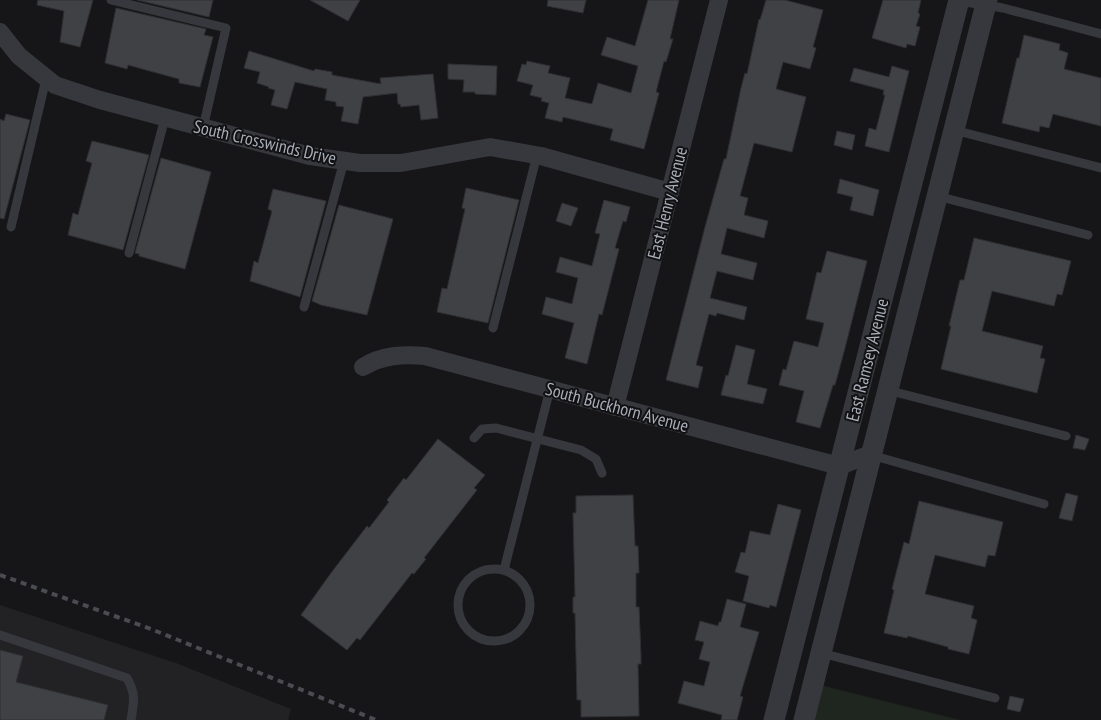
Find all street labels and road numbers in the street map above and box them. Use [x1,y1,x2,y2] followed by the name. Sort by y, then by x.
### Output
[191,114,339,170] street label: South Crosswinds Drive
[642,145,692,261] street label: East Henry Avenue
[841,296,893,424] street label: East Ramsey Avenue
[543,377,691,437] street label: South Buckhorn Avenue

